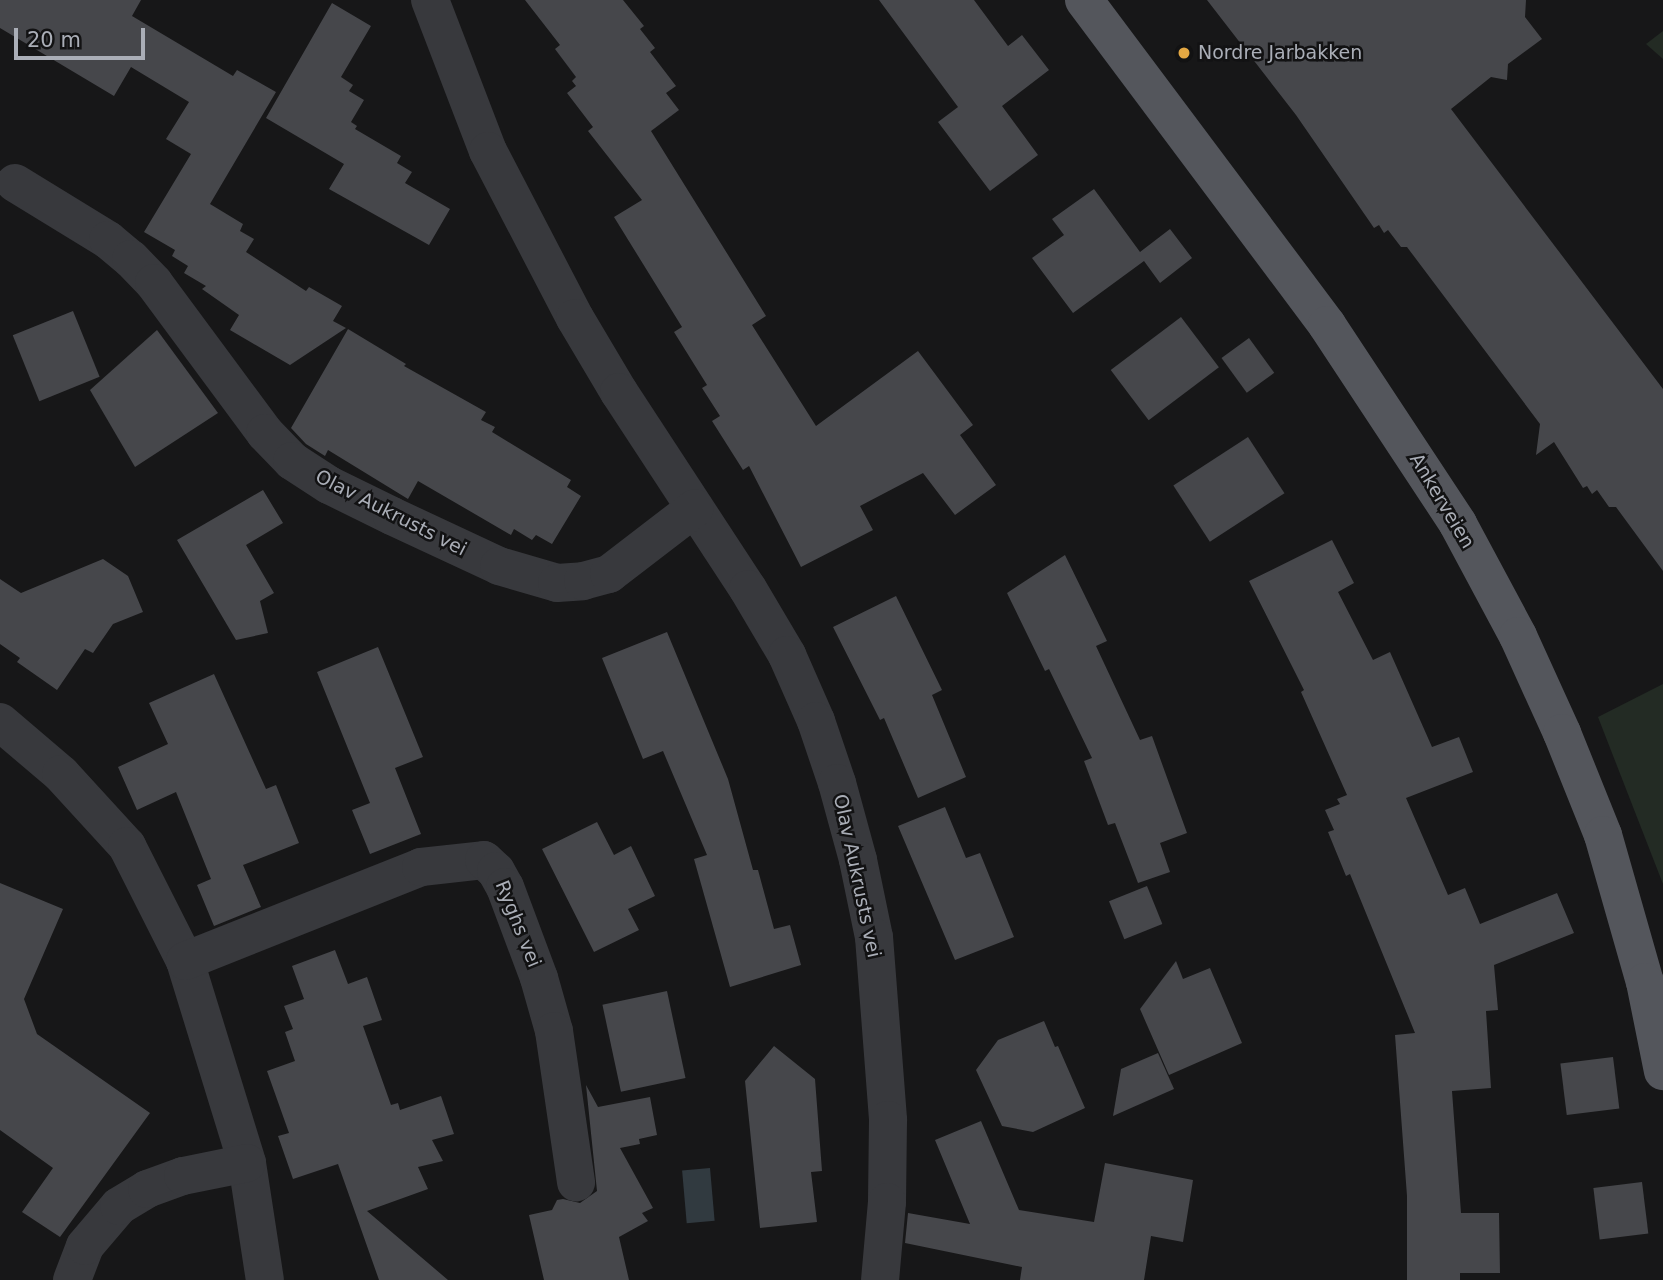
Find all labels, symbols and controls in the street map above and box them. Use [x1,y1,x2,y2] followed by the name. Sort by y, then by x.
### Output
[18,14,149,58] scale bar
[27,28,81,52] text: 20 m
[1198,42,1362,64] place label: Nordre Jarbakken
[1176,45,1192,61] marker: Nordre Jarbakken
[1405,449,1479,553] street label: Ankerveien
[312,465,470,561] street label: Olav Aukrusts vei
[829,792,885,960] street label: Olav Aukrusts vei
[490,877,546,971] street label: Ryghs vei

